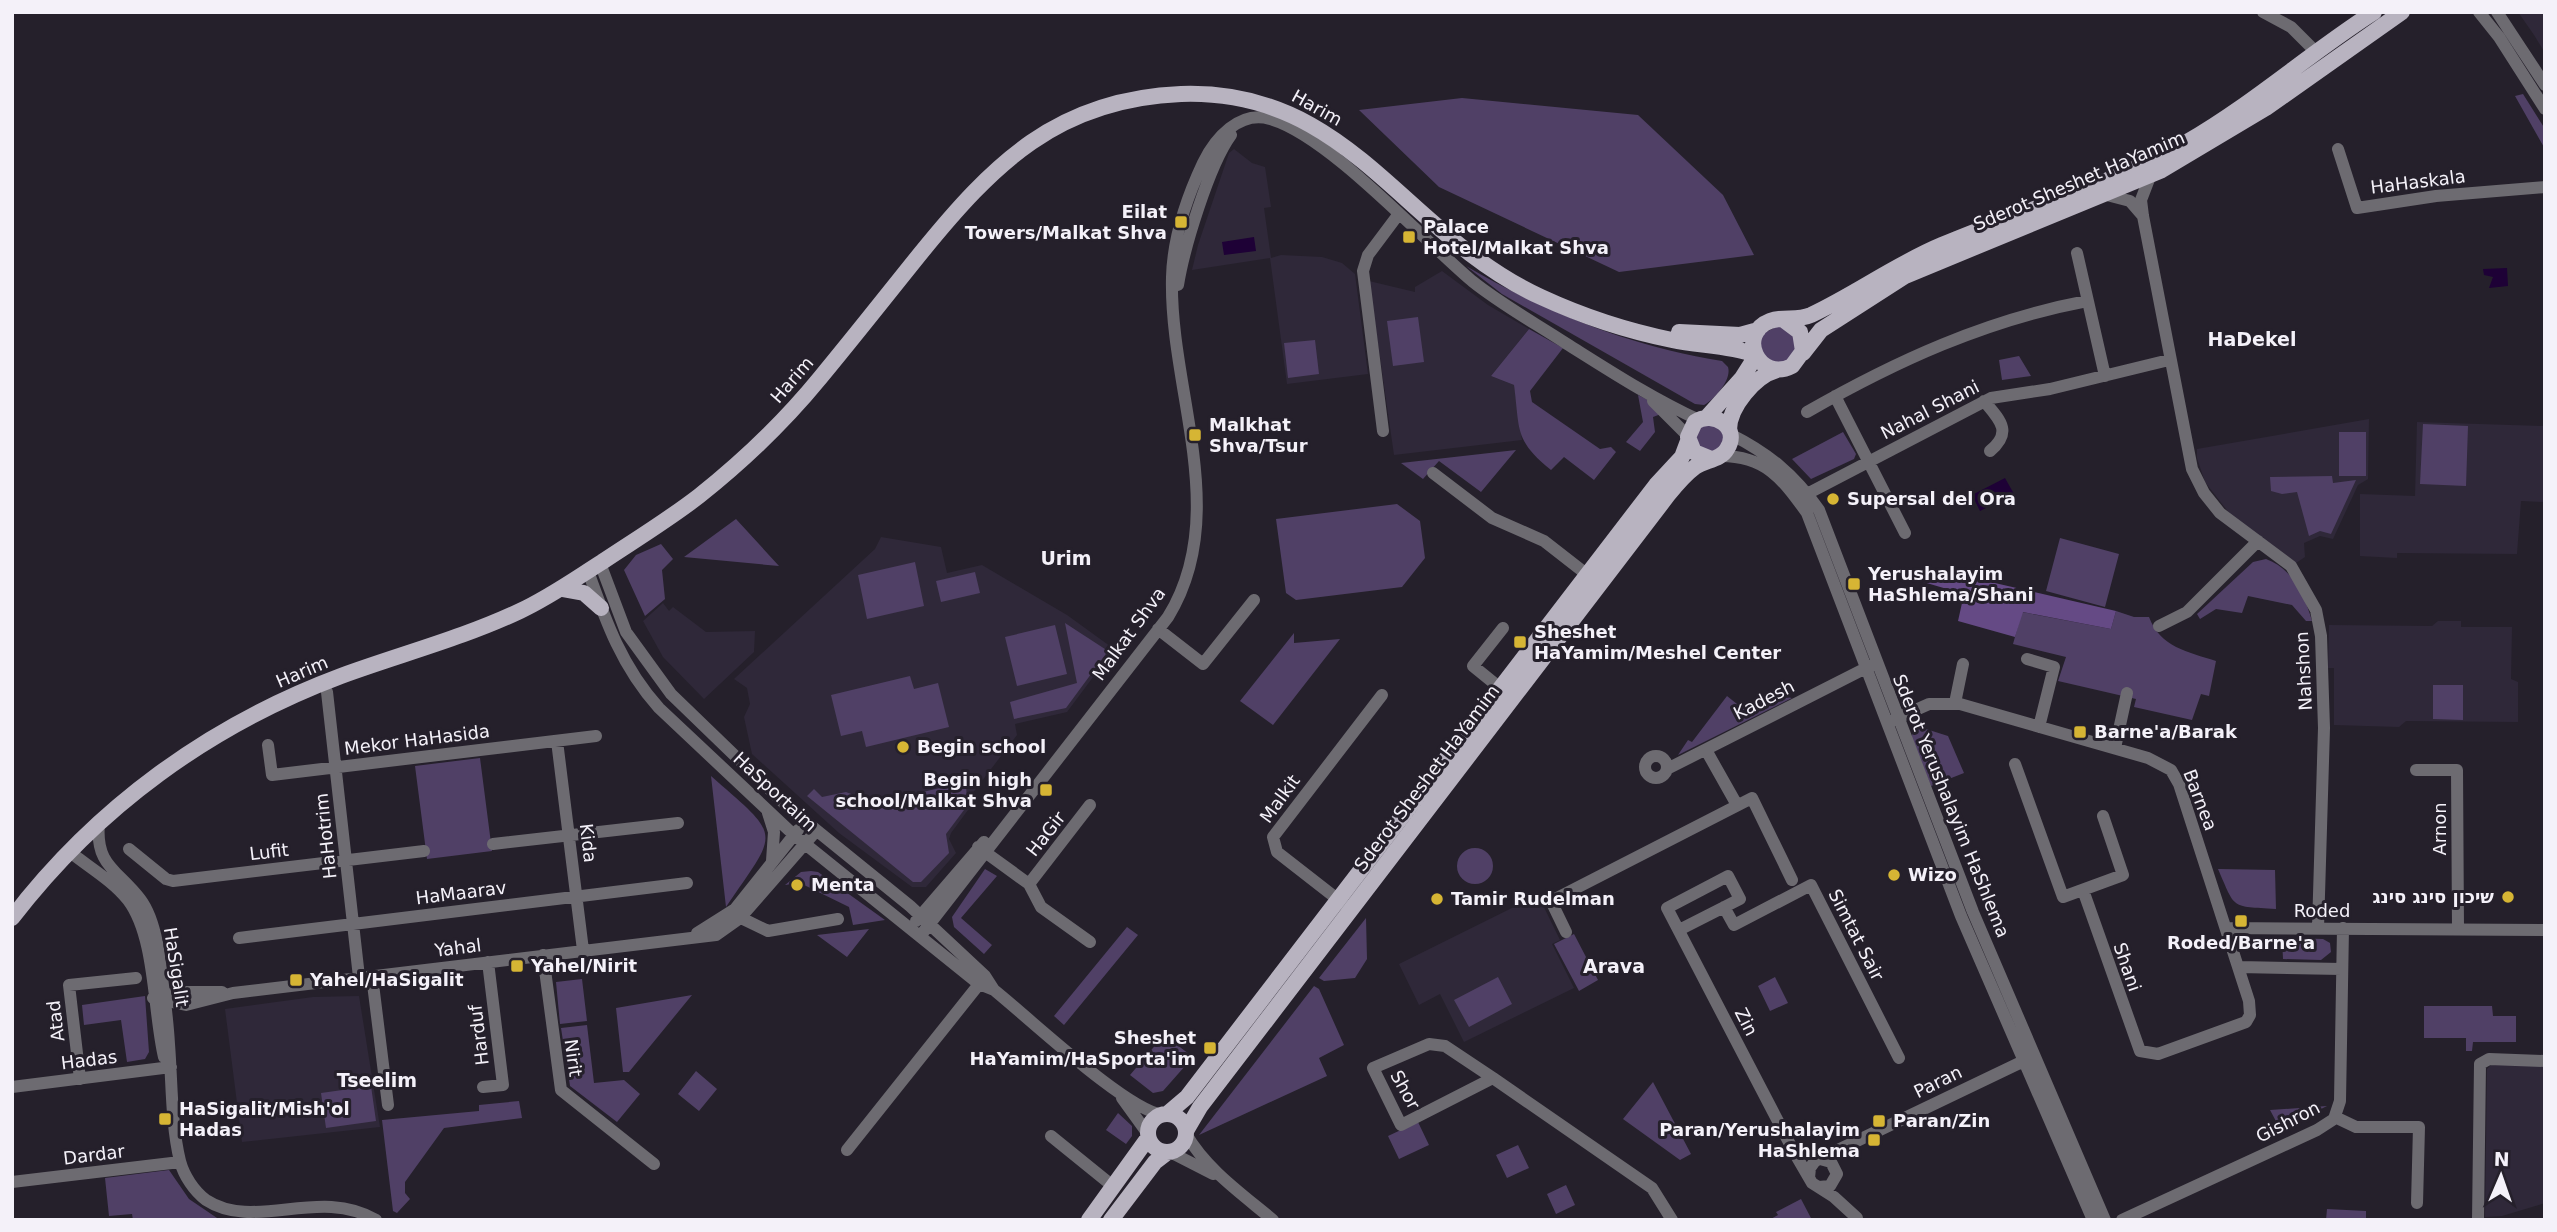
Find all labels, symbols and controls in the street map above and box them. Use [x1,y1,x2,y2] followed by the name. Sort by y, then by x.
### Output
[1288,85,1346,130] street label: Harim
[1970,126,2188,235] street label: Sderot Sheshet HaYamim
[2369,165,2467,198] street label: HaHaskala
[965,201,1167,243] place label: Eilat Towers/Malkat Shva
[1173,214,1189,230] marker: Eilat Towers/Malkat Shva
[1423,216,1609,258] place label: Palace Hotel/Malkat Shva
[1401,229,1417,245] marker: Palace Hotel/Malkat Shva
[2208,328,2296,350] district label: HaDekel
[766,352,817,407] street label: Harim
[1877,376,1983,443] street label: Nahal Shani
[1209,414,1308,456] place label: Malkhat Shva/Tsur
[1187,427,1203,443] marker: Malkhat Shva/Tsur
[1847,488,2016,509] place label: Supersal del Ora
[1825,491,1841,507] marker: Supersal del Ora
[1040,547,1092,569] district label: Urim
[1867,563,2034,605] place label: Yerushalayim HaShlema/Shani
[1846,576,1862,592] marker: Yerushalayim HaShlema/Shani
[1088,583,1169,684] street label: Malkat Shva
[1534,621,1781,663] place label: Sheshet HaYamim/Meshel Center
[2291,631,2316,711] street label: Nahshon
[1512,634,1528,650] marker: Sheshet HaYamim/Meshel Center
[273,651,331,692] street label: Harim
[1889,671,2014,940] street label: Sderot Yerushalayim HaShlema
[1730,675,1798,724] street label: Kadesh
[1350,681,1503,875] street label: Sderot Sheshet HaYamim
[343,720,491,759] street label: Mekor HaHasida
[2094,721,2238,742] place label: Barne'a/Barak
[2072,724,2088,740] marker: Barne'a/Barak
[917,736,1046,757] place label: Begin school
[895,739,911,755] marker: Begin school
[729,748,821,836] street label: HaSportaim
[2179,766,2222,833] street label: Barnea
[835,769,1032,811] place label: Begin high school/Malkat Shva
[1255,771,1304,827] street label: Malkit
[1038,782,1054,798] marker: Begin high school/Malkat Shva
[311,792,340,880] street label: HaHotrim
[2429,802,2450,856] street label: Arnon
[1022,807,1070,860] street label: HaGir
[576,822,601,864] street label: Kida
[248,839,290,864] street label: Lufit
[1908,864,1957,885] place label: Wizo
[1886,867,1902,883] marker: Wizo
[811,874,875,895] place label: Menta
[414,876,508,908] street label: HaMaarav
[789,877,805,893] marker: Menta
[1824,886,1889,984] street label: Simtat Sair
[2373,886,2494,907] place label: שיכון סינג סינג
[1451,888,1615,909] place label: Tamir Rudelman
[2500,889,2516,905] marker: שיכון סינג סינג
[1429,891,1445,907] marker: Tamir Rudelman
[2294,900,2350,921] street label: Roded
[2233,913,2249,929] marker: Roded/Barne'a
[160,926,193,1008] street label: HaSigalit
[2167,932,2315,953] place label: Roded/Barne'a
[432,934,483,961] street label: Yahal
[2109,940,2146,994] street label: Shani
[530,955,638,976] place label: Yahel/Nirit
[1583,955,1645,977] district label: Arava
[509,958,525,974] marker: Yahel/Nirit
[309,969,464,990] place label: Yahel/HaSigalit
[288,972,304,988] marker: Yahel/HaSigalit
[43,999,68,1043] street label: Atad
[464,1003,493,1067] street label: Harduf
[1731,1004,1762,1039] street label: Zin
[970,1027,1196,1069] place label: Sheshet HaYamim/HaSporta'im
[560,1038,587,1078] street label: Nirit
[1202,1040,1218,1056] marker: Sheshet HaYamim/HaSporta'im
[60,1046,118,1073] street label: Hadas
[1910,1061,1965,1102] street label: Paran
[1386,1067,1425,1113] street label: Shor
[337,1069,417,1091] district label: Tseelim
[2252,1096,2323,1147] street label: Gishron
[179,1098,350,1140] place label: HaSigalit/Mish'ol Hadas
[1893,1110,1990,1131] place label: Paran/Zin
[157,1111,173,1127] marker: HaSigalit/Mish'ol Hadas
[1871,1113,1887,1129] marker: Paran/Zin
[1659,1119,1860,1161] place label: Paran/Yerushalayim HaShlema
[1866,1132,1882,1148] marker: Paran/Yerushalayim HaShlema
[62,1140,126,1169] street label: Dardar
[2466,1141,2536,1211] north arrow
[2493,1148,2510,1170] text: N

